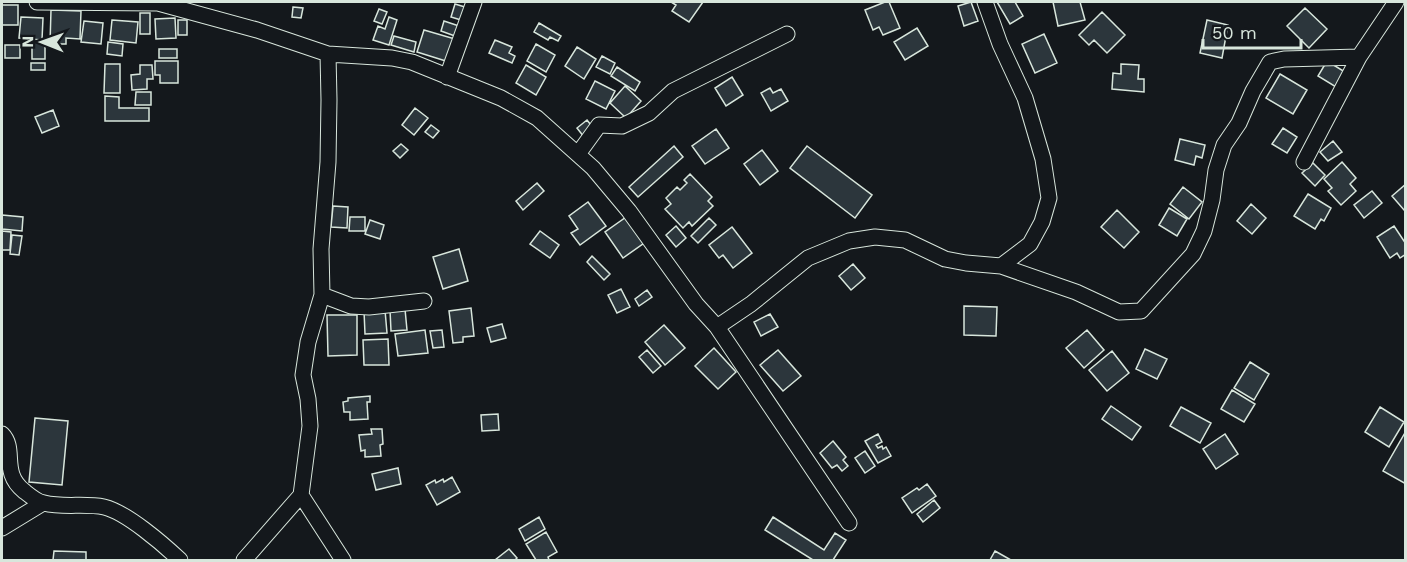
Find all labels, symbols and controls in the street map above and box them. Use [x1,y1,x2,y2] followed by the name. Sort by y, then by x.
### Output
[12,12,72,72] north arrow
[1203,12,1300,50] scale bar
[1212,22,1257,43] text: 50 m
[18,36,37,48] text: N

